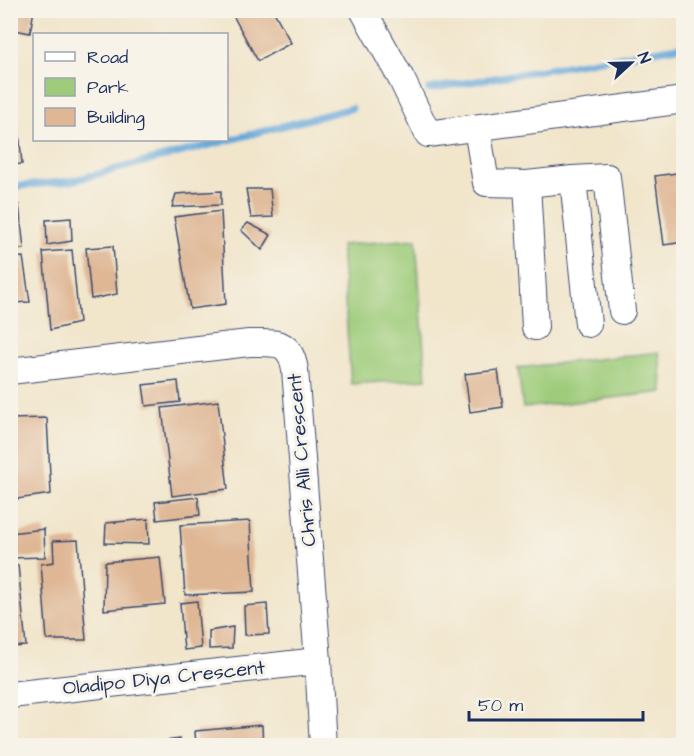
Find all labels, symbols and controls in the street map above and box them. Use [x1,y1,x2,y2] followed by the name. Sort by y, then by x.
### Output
[33,33,228,141] legend
[601,33,661,93] north arrow
[87,45,128,70] text: Road
[632,49,656,67] text: N
[87,75,129,100] text: Park
[87,105,145,131] text: Building
[280,372,324,548] street label: Chris Alli Crescent
[62,653,267,704] street label: Oladipo Diya Crescent
[469,684,643,722] scale bar
[478,693,523,718] text: 50 m

